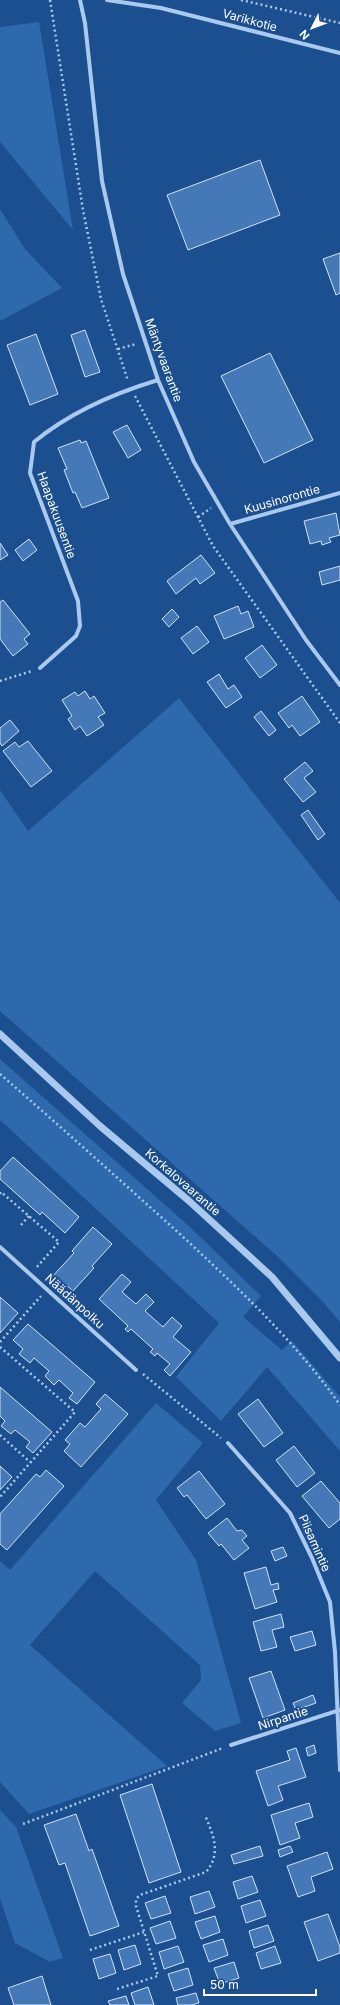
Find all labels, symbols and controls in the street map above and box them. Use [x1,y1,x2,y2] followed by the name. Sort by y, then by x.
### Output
[221,6,279,34] street label: Varikkotie
[292,8,332,48] north arrow
[297,27,313,42] text: N
[142,316,186,404] street label: Mäntyvaarantie
[34,469,80,561] street label: Haapakuusentie
[243,481,321,517] street label: Kuusinorontie
[142,1145,224,1219] street label: Korkalovaarantie
[42,1270,108,1332] street label: Näädänpolku
[296,1512,334,1574] street label: Piisamintie
[256,1703,310,1733] street label: Nirpantie
[204,1971,316,1997] scale bar
[210,1977,239,1992] text: 50 m

